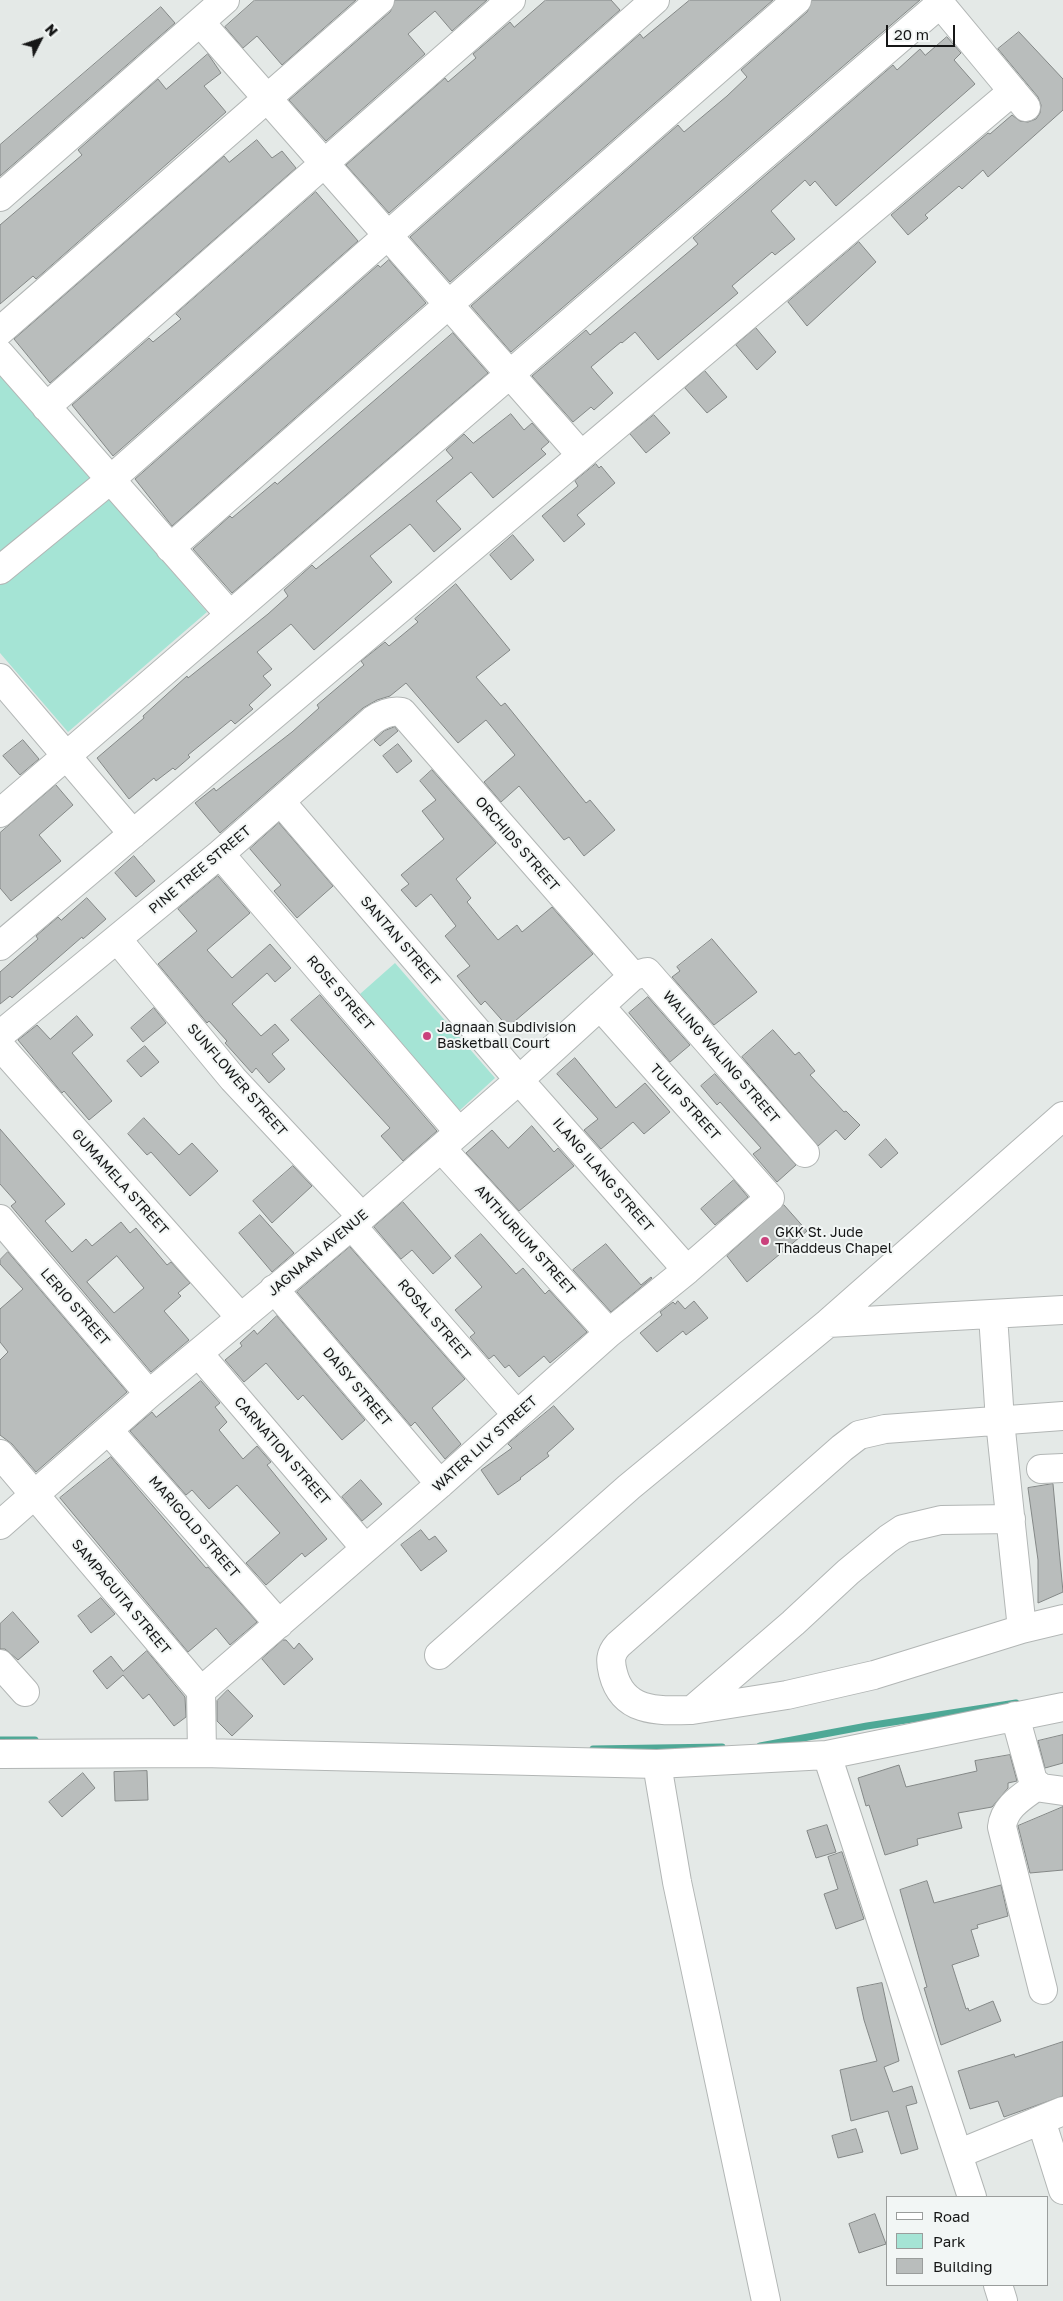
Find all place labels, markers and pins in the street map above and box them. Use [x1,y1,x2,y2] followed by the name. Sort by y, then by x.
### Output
[437,1020,576,1052] place label: Jagnaan Subdivision Basketball Court
[421,1030,433,1042] marker: Jagnaan Subdivision Basketball Court
[775,1225,892,1258] place label: GKK St. Jude Thaddeus Chapel
[759,1235,771,1247] marker: GKK St. Jude Thaddeus Chapel

